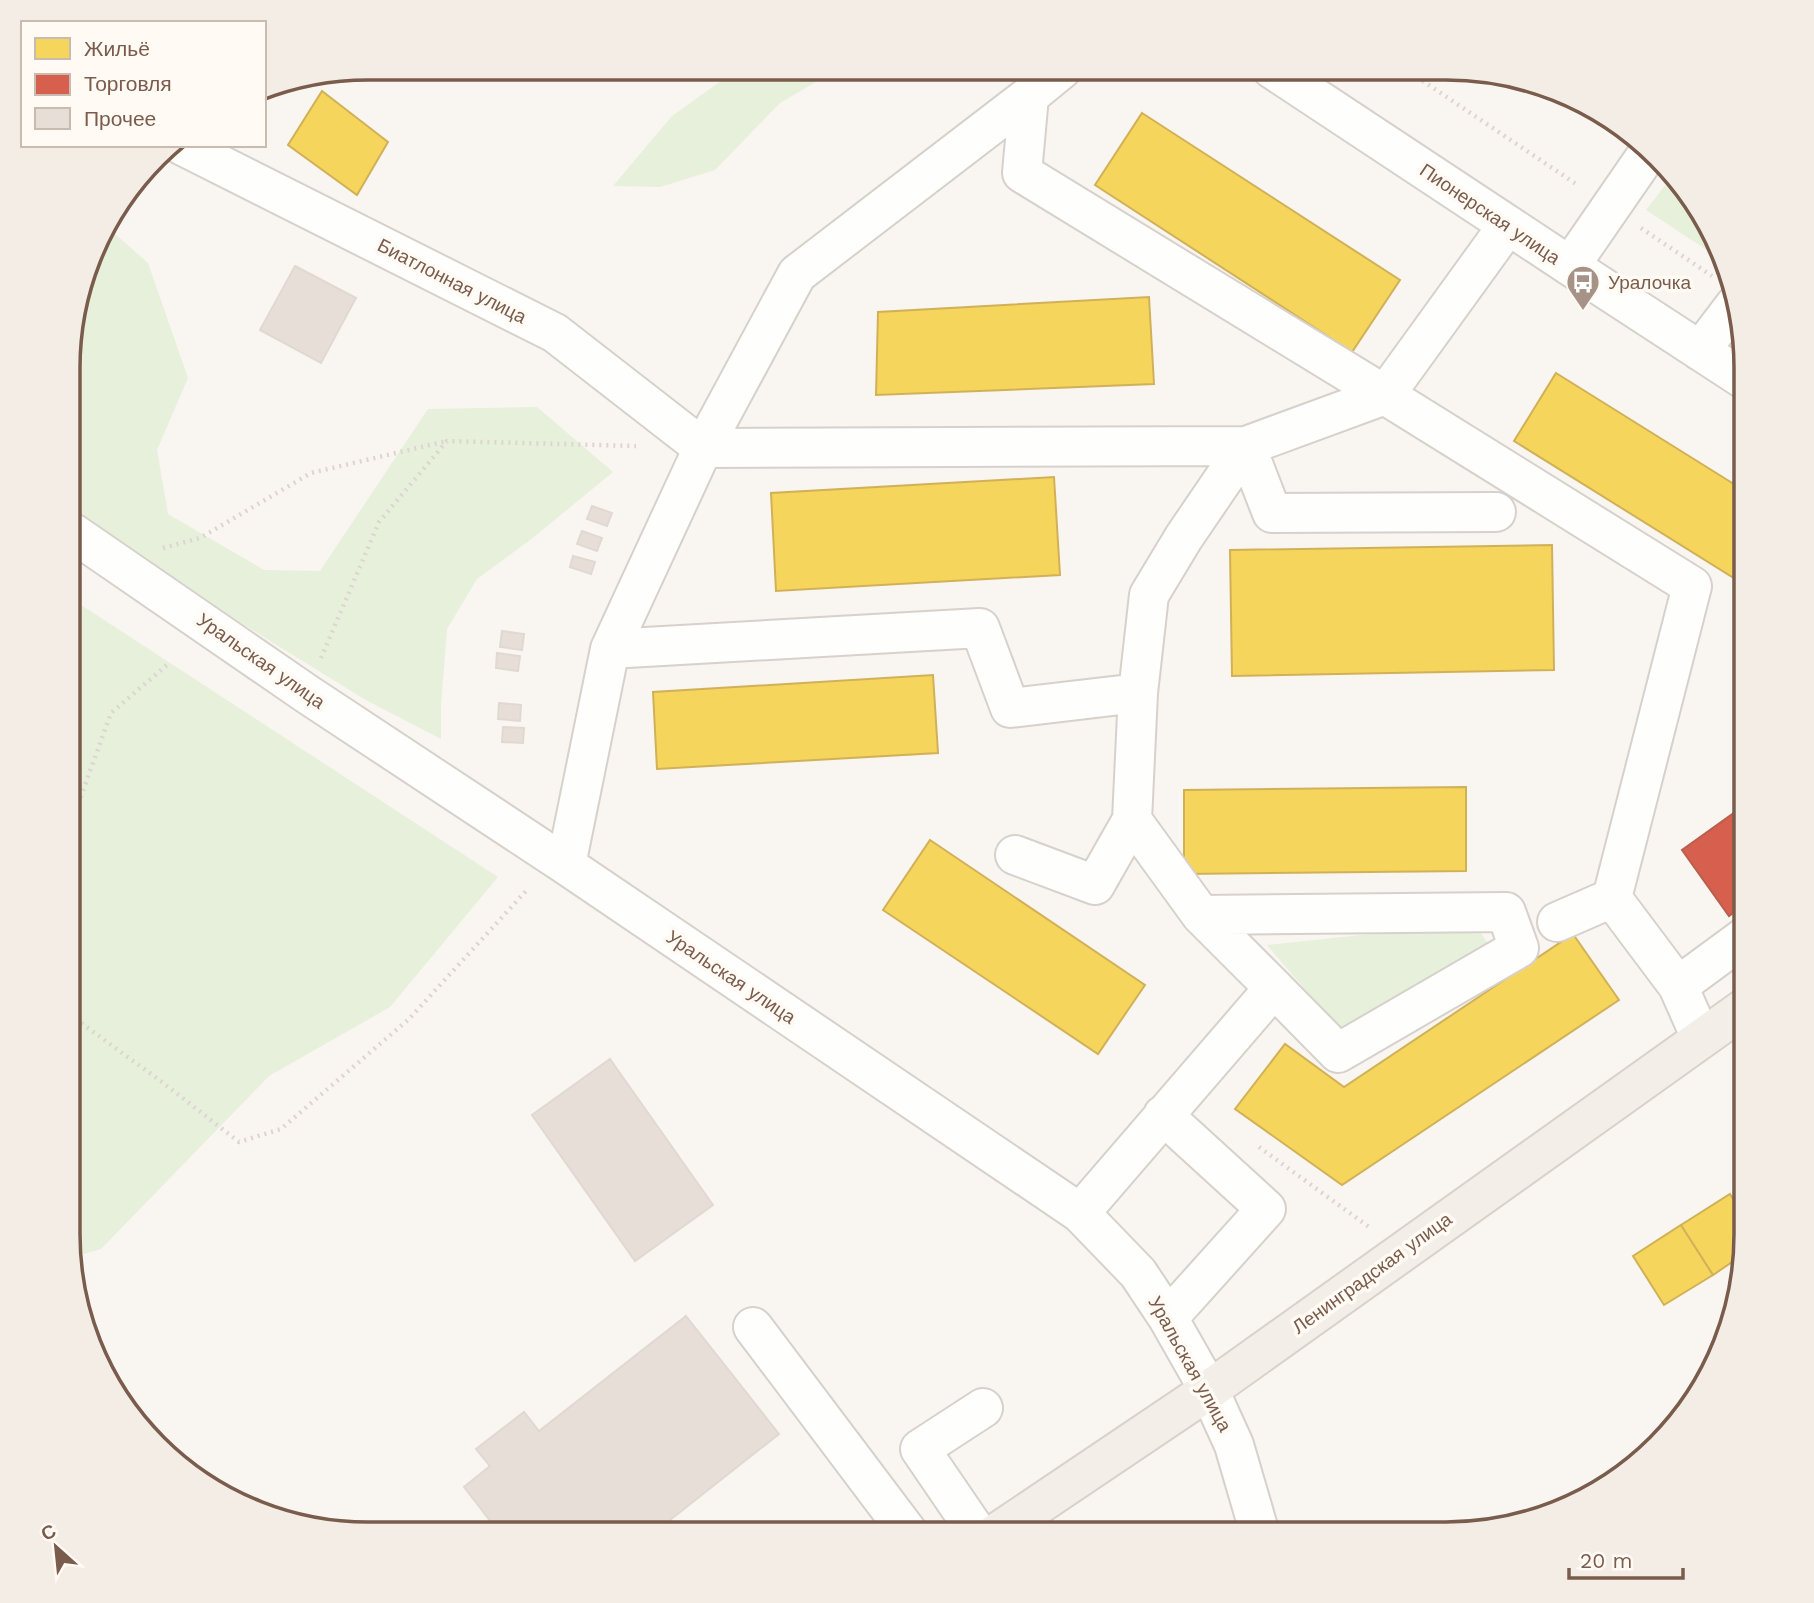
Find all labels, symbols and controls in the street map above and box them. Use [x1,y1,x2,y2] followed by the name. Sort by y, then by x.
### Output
[21,21,266,147] legend
[84,36,150,61] text: Жильё
[84,71,172,96] text: Торговля
[84,106,156,131] text: Прочее
[1415,159,1565,270] street label: Пионерская улица
[374,234,531,329] street label: Биатлонная улица
[1564,263,1602,312] bus stop icon: Уралочка
[1608,271,1691,294] place label: Уралочка
[193,608,330,714] street label: Уральская улица
[662,925,800,1029] street label: Уральская улица
[1288,1207,1457,1339] street label: Ленинградская улица
[1143,1292,1237,1436] street label: Уральская улица
[21,1512,91,1582] north arrow
[37,1519,60,1546] text: С
[1569,1536,1683,1580] scale bar
[1580,1548,1632,1573] text: 20 m

